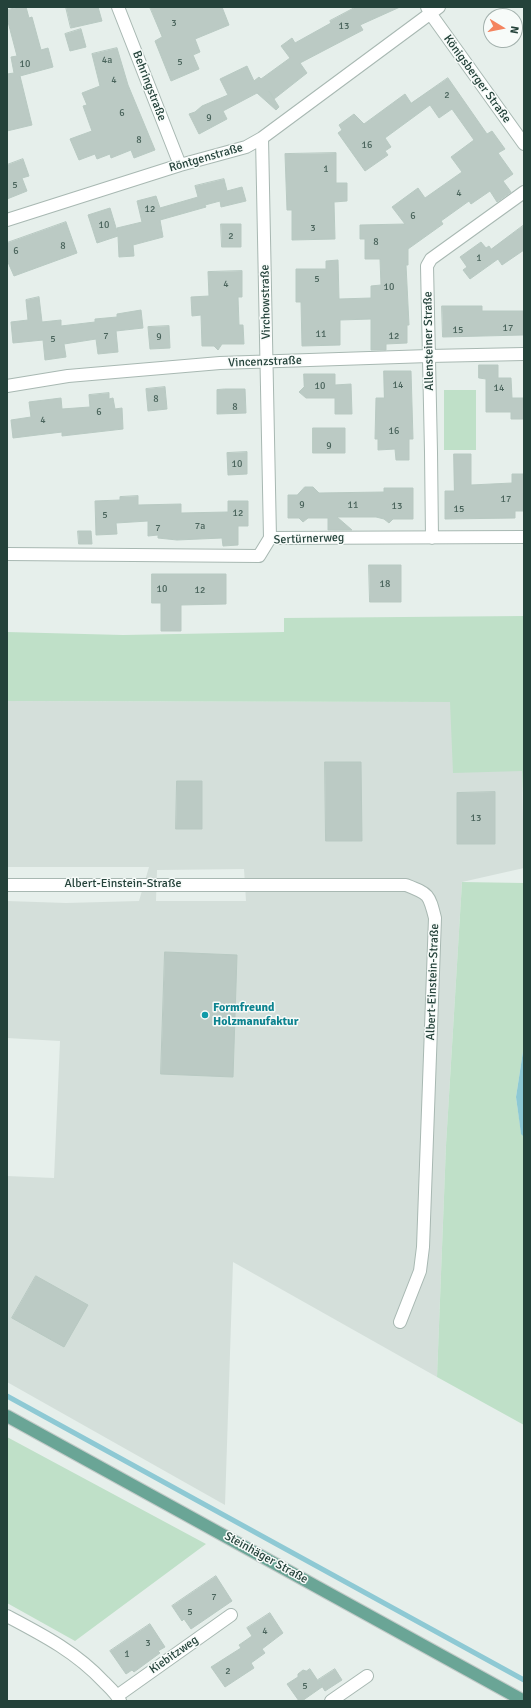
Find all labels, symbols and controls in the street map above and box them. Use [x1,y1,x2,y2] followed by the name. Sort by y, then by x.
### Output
[483,8,523,48] north arrow
[171,17,177,29] house number: 3
[339,20,349,32] house number: 13
[507,25,521,35] text: N
[440,32,514,126] street label: Königsberger Straße
[129,49,169,123] street label: Behringstraße
[102,54,112,66] house number: 4a
[177,56,183,68] house number: 5
[20,58,30,70] house number: 10
[111,74,117,86] house number: 4
[444,89,450,101] house number: 2
[119,107,125,119] house number: 6
[206,112,212,124] house number: 9
[136,134,142,146] house number: 8
[362,139,372,151] house number: 16
[167,141,245,175] street label: Röntgenstraße
[323,163,329,175] house number: 1
[12,179,18,191] house number: 5
[456,187,462,199] house number: 4
[145,203,155,215] house number: 12
[410,210,416,222] house number: 6
[99,219,109,231] house number: 10
[310,222,316,234] house number: 3
[228,230,234,242] house number: 2
[373,236,379,248] house number: 8
[60,240,66,252] house number: 8
[13,245,19,257] house number: 6
[476,252,482,264] house number: 1
[258,265,274,339] street label: Virchowstraße
[314,273,320,285] house number: 5
[223,278,229,290] house number: 4
[384,281,394,293] house number: 10
[421,291,437,391] street label: Allensteiner Straße
[503,322,513,334] house number: 17
[453,324,463,336] house number: 15
[316,328,326,340] house number: 11
[103,330,109,342] house number: 7
[389,330,399,342] house number: 12
[156,331,162,343] house number: 9
[50,333,56,345] house number: 5
[228,354,302,370] street label: Vincenzstraße
[393,379,403,391] house number: 14
[315,380,325,392] house number: 10
[494,382,504,394] house number: 14
[153,393,159,405] house number: 8
[232,401,238,413] house number: 8
[96,406,102,418] house number: 6
[40,414,46,426] house number: 4
[389,425,399,437] house number: 16
[326,440,332,452] house number: 9
[232,458,242,470] house number: 10
[501,493,511,505] house number: 17
[299,499,305,511] house number: 9
[348,499,358,511] house number: 11
[392,500,402,512] house number: 13
[454,503,464,515] house number: 15
[233,507,243,519] house number: 12
[102,509,108,521] house number: 5
[195,520,205,532] house number: 7a
[155,522,161,534] house number: 7
[273,531,345,547] street label: Sertürnerweg
[380,578,390,590] house number: 18
[157,583,167,595] house number: 10
[195,584,205,596] house number: 12
[471,812,481,824] house number: 13
[65,877,181,891] street label: Albert-Einstein-Straße
[424,923,442,1041] street label: Albert-Einstein-Straße
[213,1001,298,1029] place label: Formfreund Holzmanufaktur
[200,1010,210,1020] marker: Formfreund Holzmanufaktur
[222,1529,310,1587] street label: Steinhäger Straße
[211,1591,217,1603] house number: 7
[187,1606,193,1618] house number: 5
[262,1625,268,1637] house number: 4
[147,1633,201,1677] street label: Kiebitzweg
[145,1637,151,1649] house number: 3
[124,1648,130,1660] house number: 1
[225,1665,231,1677] house number: 2
[302,1680,308,1692] house number: 5

